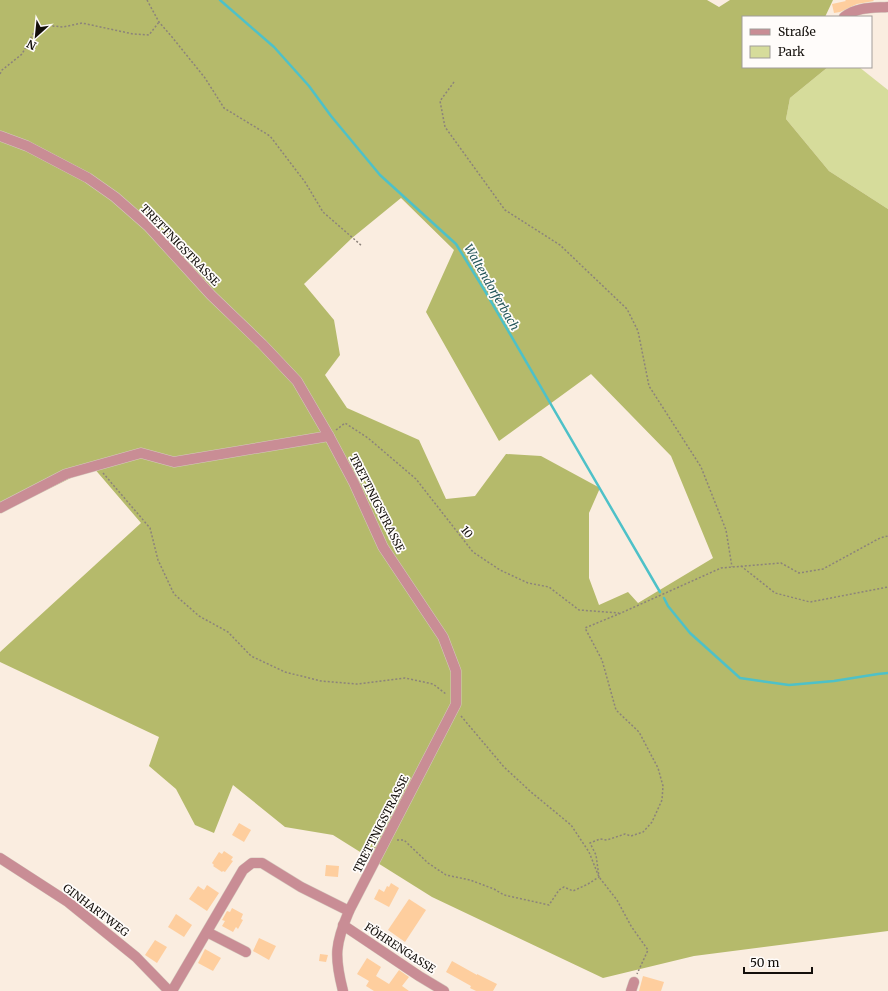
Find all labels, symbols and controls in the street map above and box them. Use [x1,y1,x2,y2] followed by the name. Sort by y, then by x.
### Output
[16,16,56,56] north arrow
[742,16,872,68] legend
[778,24,816,39] text: Straße
[24,37,39,53] text: N
[778,44,805,59] text: Park
[138,201,222,289] street label: TRETTNIGSTRASSE
[461,241,523,333] water label: Waltendorferbach
[346,452,408,554] street label: TRETTNIGSTRASSE
[458,523,476,541] street label: 10
[350,773,412,875] street label: TRETTNIGSTRASSE
[60,881,132,939] street label: GINHARTWEG
[362,920,438,976] street label: FÖHRENGASSE
[744,949,812,975] scale bar
[750,955,779,970] text: 50 m

